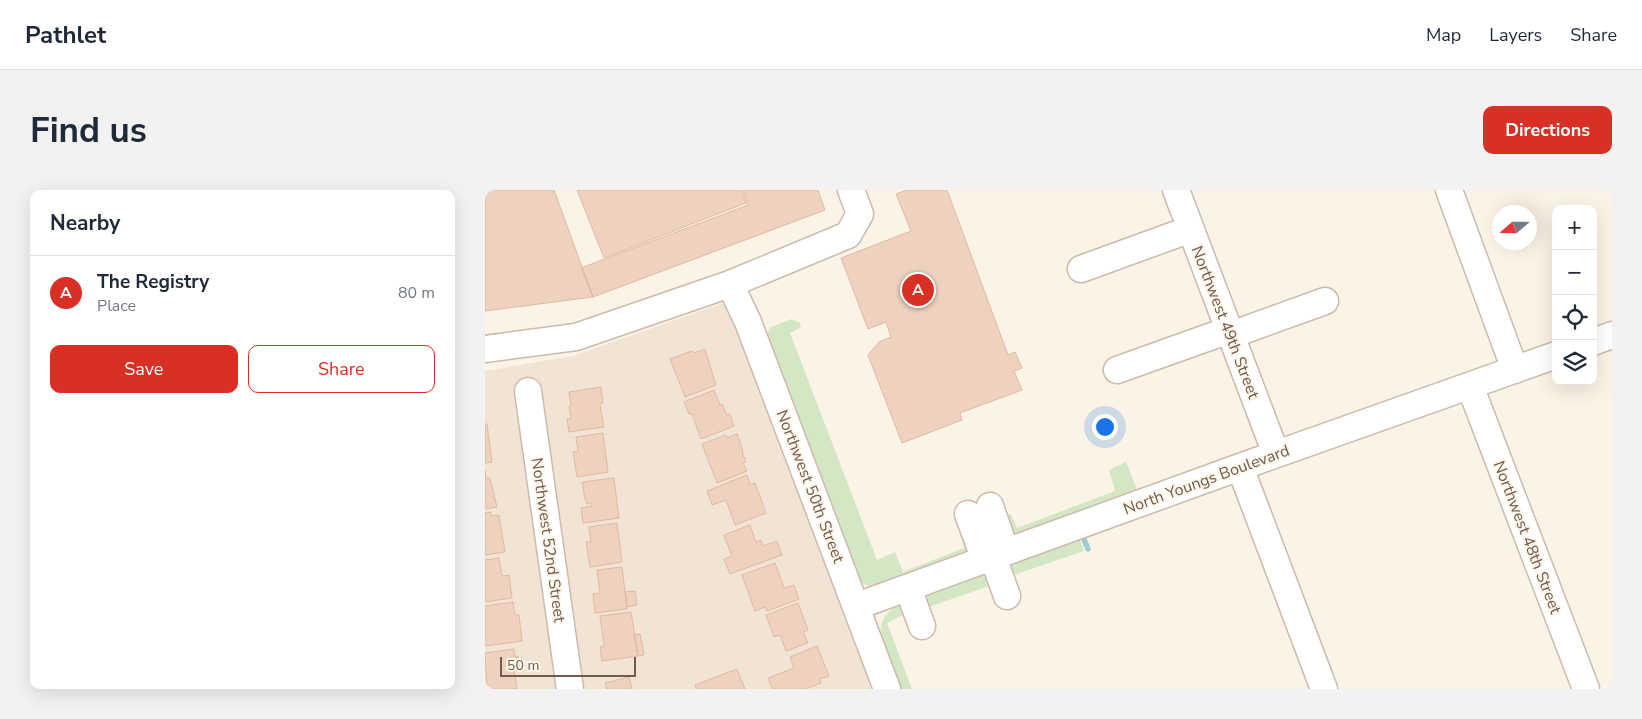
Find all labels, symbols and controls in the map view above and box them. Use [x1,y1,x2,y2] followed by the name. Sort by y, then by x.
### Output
[25,19,106,51] text: Pathlet
[1426,23,1461,47] text: Map
[1489,23,1542,47] text: Layers
[1570,23,1617,47] text: Share
[1483,106,1612,154] button: Directions
[30,107,147,154] text: Find us
[1492,205,1537,250] north arrow
[1552,205,1597,385] map controls
[1552,205,1597,250] button: +
[50,209,120,237] text: Nearby
[1186,243,1265,402] street label: Northwest 49th Street
[1552,250,1597,295] button: −
[97,269,209,295] text: The Registry
[902,271,934,309] pin: A
[60,282,72,304] text: A
[398,282,435,304] text: 80 m
[97,295,136,317] text: Place
[1552,295,1597,340] button: locate
[1552,340,1597,385] button: layers
[50,345,238,393] button: Save
[248,345,435,393] button: Share
[771,407,850,566] street label: Northwest 50th Street
[1092,414,1118,440] your location
[1120,440,1293,520] street label: North Youngs Boulevard
[526,456,571,624] street label: Northwest 52nd Street
[1488,458,1567,617] street label: Northwest 48th Street
[500,654,636,677] scale bar
[507,656,539,675] text: 50 m

